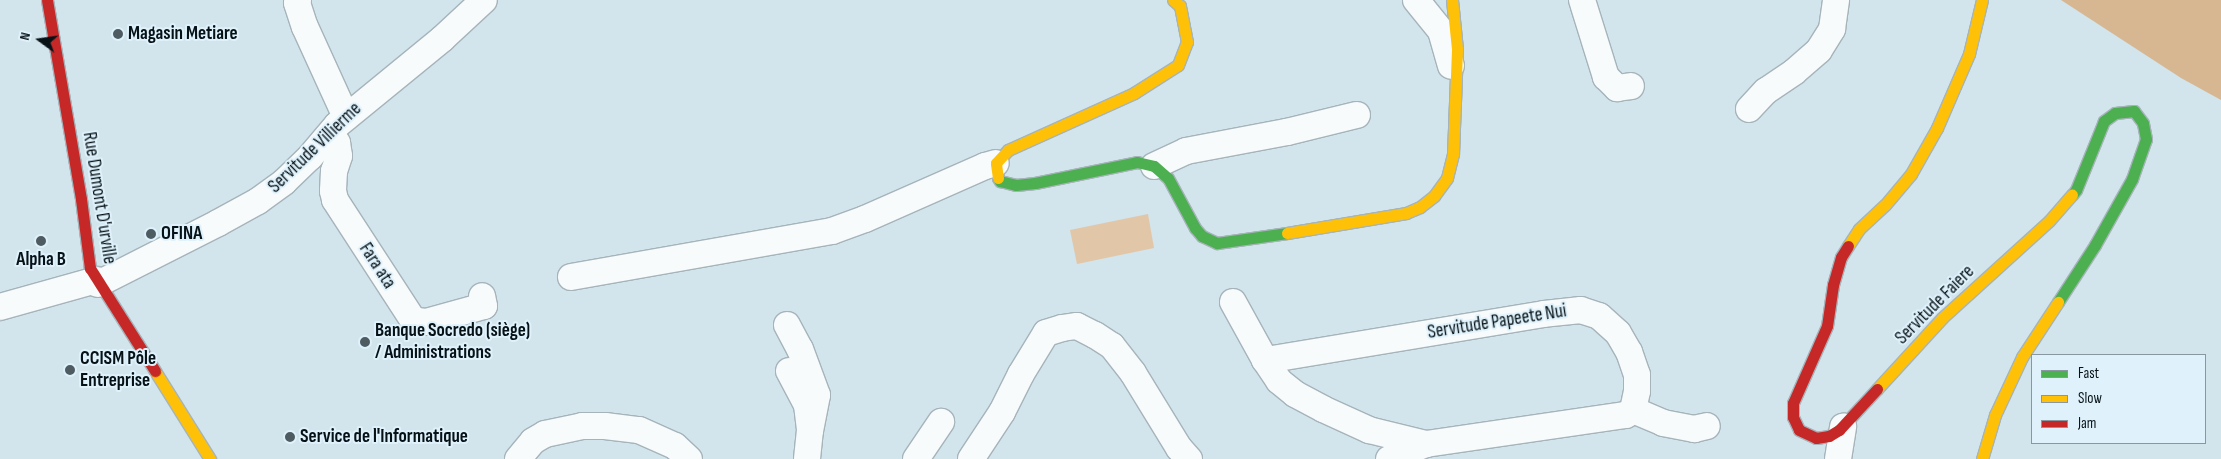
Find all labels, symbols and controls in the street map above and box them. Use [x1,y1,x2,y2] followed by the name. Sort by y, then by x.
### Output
[15,15,65,65] north arrow
[128,23,238,45] place label: Magasin Metiare
[112,28,124,40] marker: Magasin Metiare
[16,31,34,42] text: N
[264,98,366,198] street label: Servitude Villierme
[77,130,121,266] street label: Rue Dumont D'urville
[161,223,202,245] place label: OFINA
[145,228,157,240] marker: OFINA
[35,235,47,247] marker: Alpha B
[354,239,400,293] street label: Fara ata
[16,249,66,271] place label: Alpha B
[1891,261,1979,349] street label: Servitude Faiere
[1426,300,1568,344] street label: Servitude Papeete Nui
[375,320,530,364] place label: Banque Socredo (siège) / Administrations
[359,336,371,348] marker: Banque Socredo (siège) / Administrations
[80,348,156,392] place label: CCISM Pôle Entreprise
[2031,354,2206,444] legend
[64,364,76,376] marker: CCISM Pôle Entreprise
[2078,364,2099,383] text: Fast
[2078,389,2102,408] text: Slow
[2078,414,2096,433] text: Jam
[300,426,468,448] place label: Service de l'Informatique
[284,431,296,443] marker: Service de l'Informatique

